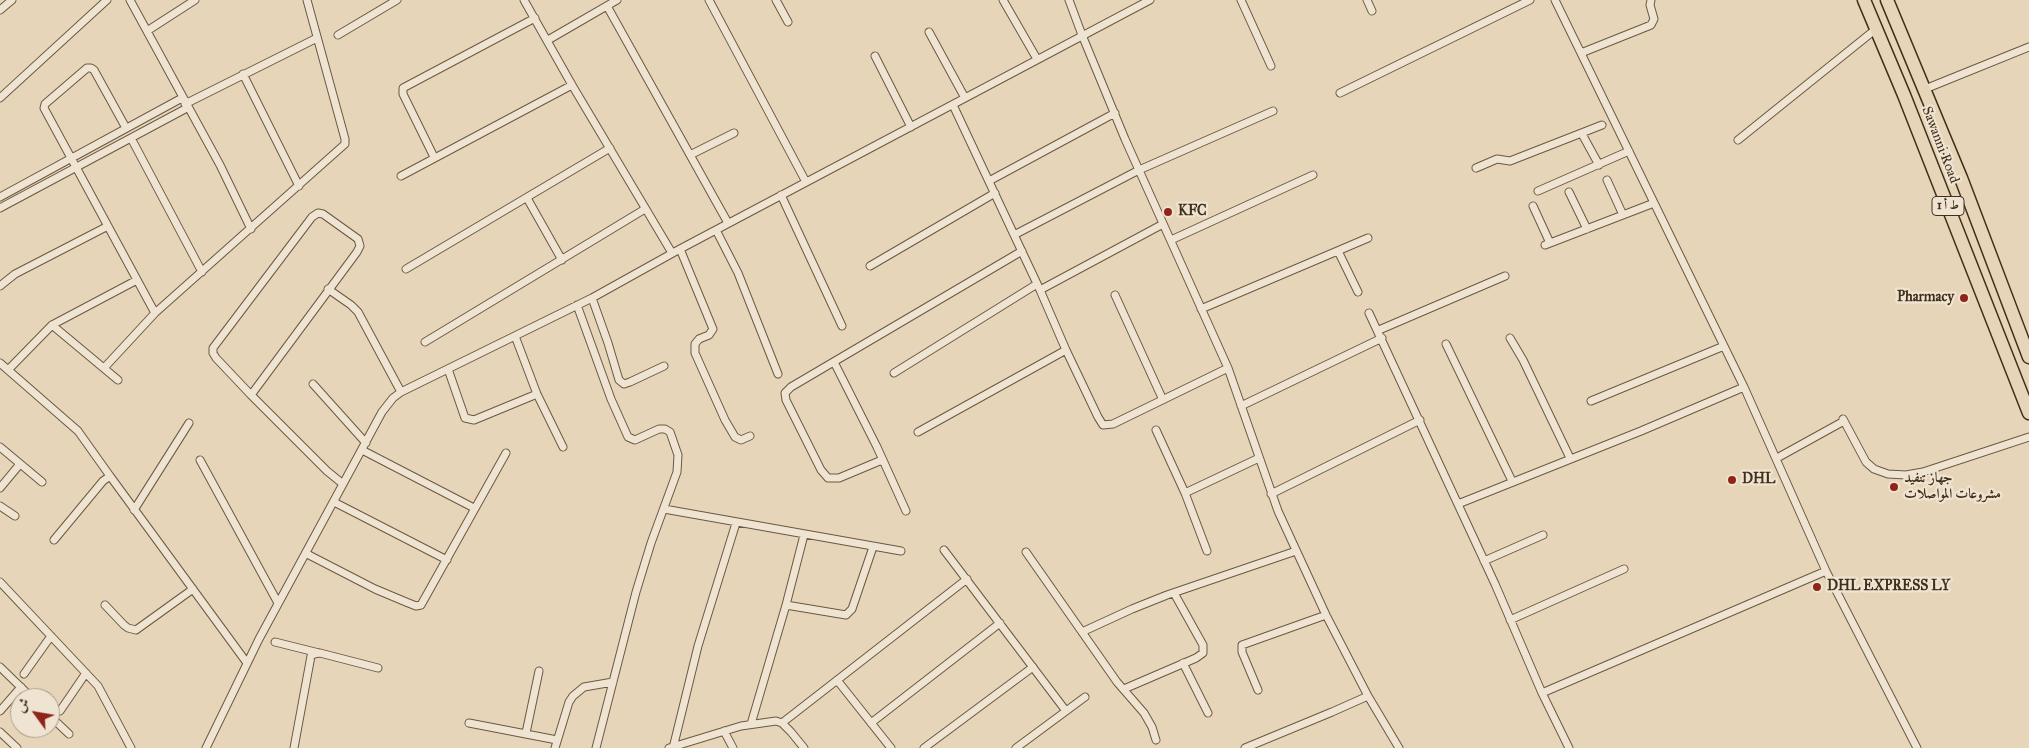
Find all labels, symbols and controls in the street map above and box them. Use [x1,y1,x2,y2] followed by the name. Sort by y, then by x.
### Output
[1918,104,1962,186] street label: Sawanni Road
[1932,197,1964,216] road number: ط أ 1
[1178,204,1207,220] place label: KFC
[1162,206,1174,218] marker: KFC
[1897,290,1954,306] place label: Pharmacy
[1958,292,1970,304] marker: Pharmacy
[1904,471,2001,504] place label: جهاز تنفيد مشروعات المواصلات
[1742,472,1775,488] place label: DHL
[1726,474,1738,486] marker: DHL
[1888,481,1900,493] marker: جهاز تنفيد مشروعات المواصلات
[1827,579,1950,595] place label: DHL EXPRESS LY
[1811,581,1823,593] marker: DHL EXPRESS LY
[10,688,60,738] north arrow
[12,695,34,716] text: ش

